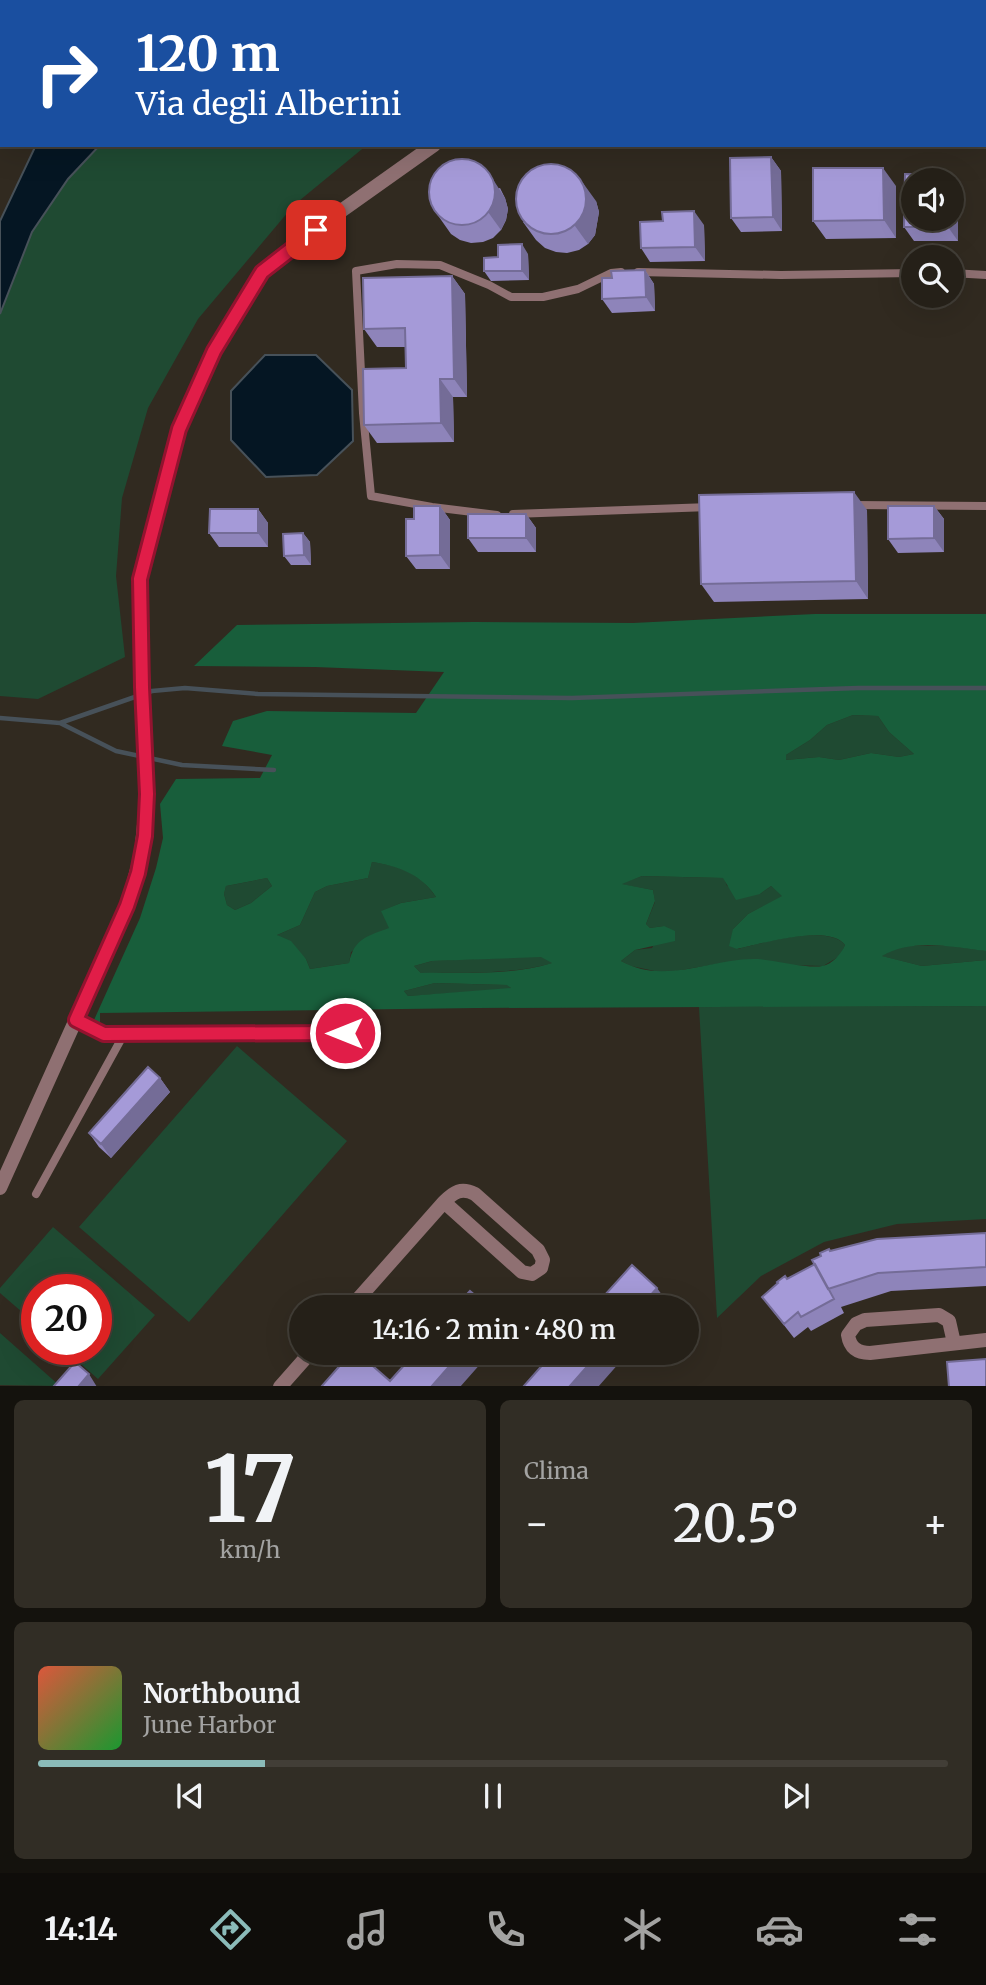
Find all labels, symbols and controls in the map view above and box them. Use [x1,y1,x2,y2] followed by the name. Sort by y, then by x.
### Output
[136,23,280,84] text: 120 m
[21,28,112,119] icon: right
[136,84,401,124] text: Via degli Alberini
[901,168,964,308] map controls
[901,168,964,231] button: sound
[286,200,346,260] pin
[297,211,335,249] icon: arrive
[901,245,964,308] button: search
[308,996,382,1070] position arrow
[21,1274,112,1365] speed limit sign: 20
[372,1313,616,1346] text: 14:16 · 2 min · 480 m
[204,1432,296,1547] text: 17
[524,1456,589,1485] text: Clima
[673,1491,799,1556] text: 20.5°
[524,1500,549,1547] text: −
[923,1500,948,1547] text: +
[220,1535,280,1564] text: km/h
[143,1677,301,1710] text: Northbound
[143,1710,276,1739] text: June Harbor
[171,1777,209,1815] icon: previous
[474,1777,512,1815] icon: pause
[777,1777,815,1815] icon: next
[206,1905,255,1954] icon: directions
[343,1905,392,1954] icon: music
[481,1905,530,1954] icon: phone
[618,1905,667,1954] icon: climate
[755,1905,804,1954] icon: car
[893,1905,942,1954] icon: filters
[44,1909,117,1949] text: 14:14

